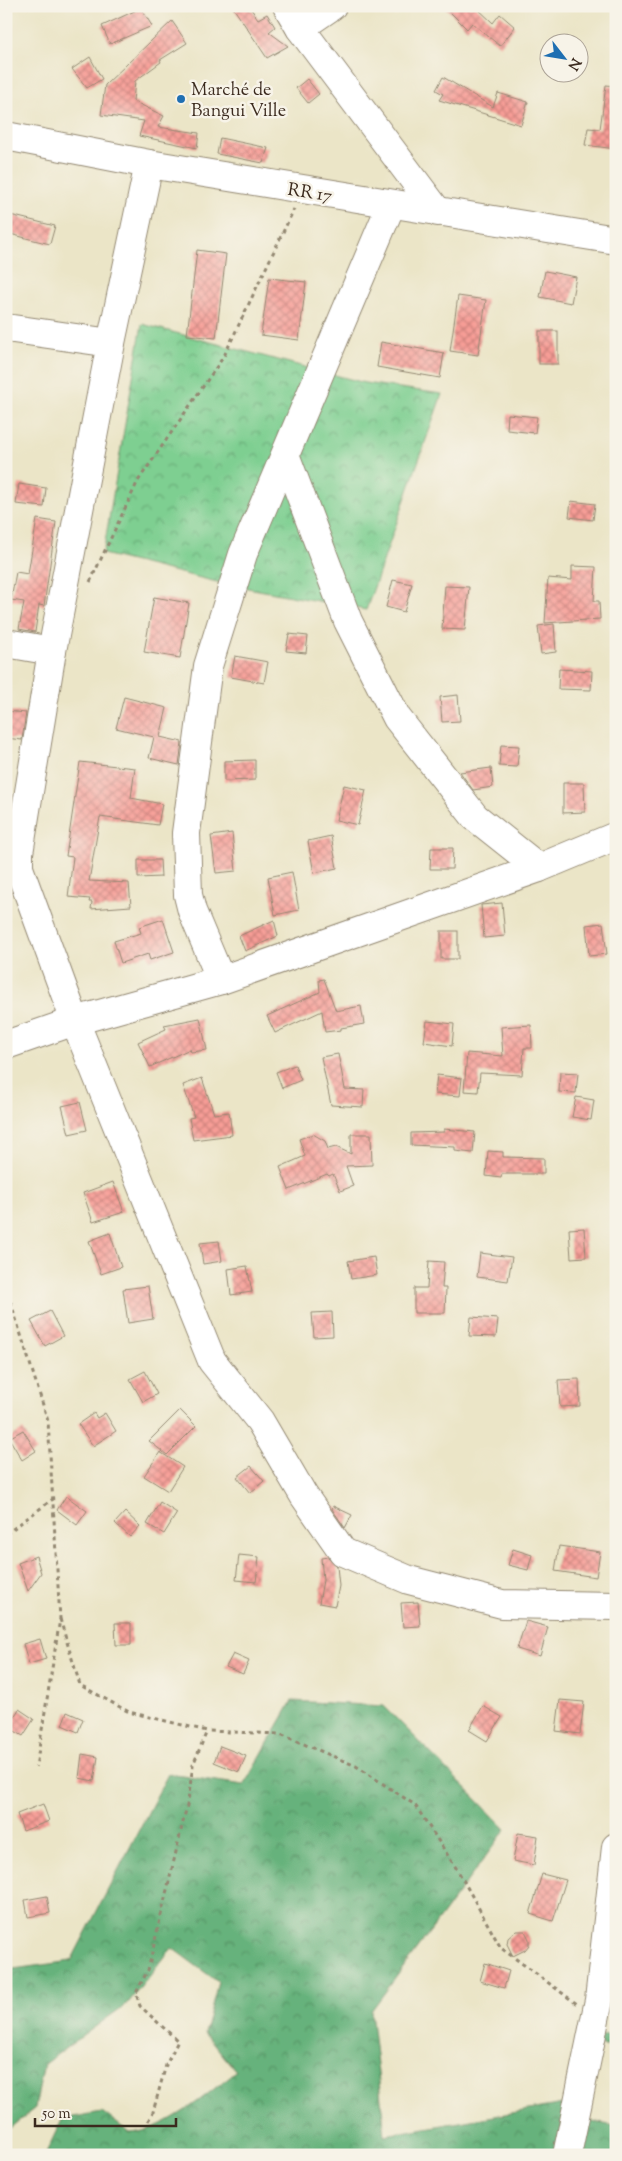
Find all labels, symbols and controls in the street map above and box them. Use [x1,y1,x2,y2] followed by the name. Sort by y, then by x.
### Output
[540,32,590,82] north arrow
[562,54,585,74] text: N
[191,78,286,125] place label: Marché de Bangui Ville
[175,93,187,105] marker: Marché de Bangui Ville
[286,178,334,210] street label: RR 17
[35,2096,176,2128] scale bar
[41,2104,71,2125] text: 50 m

